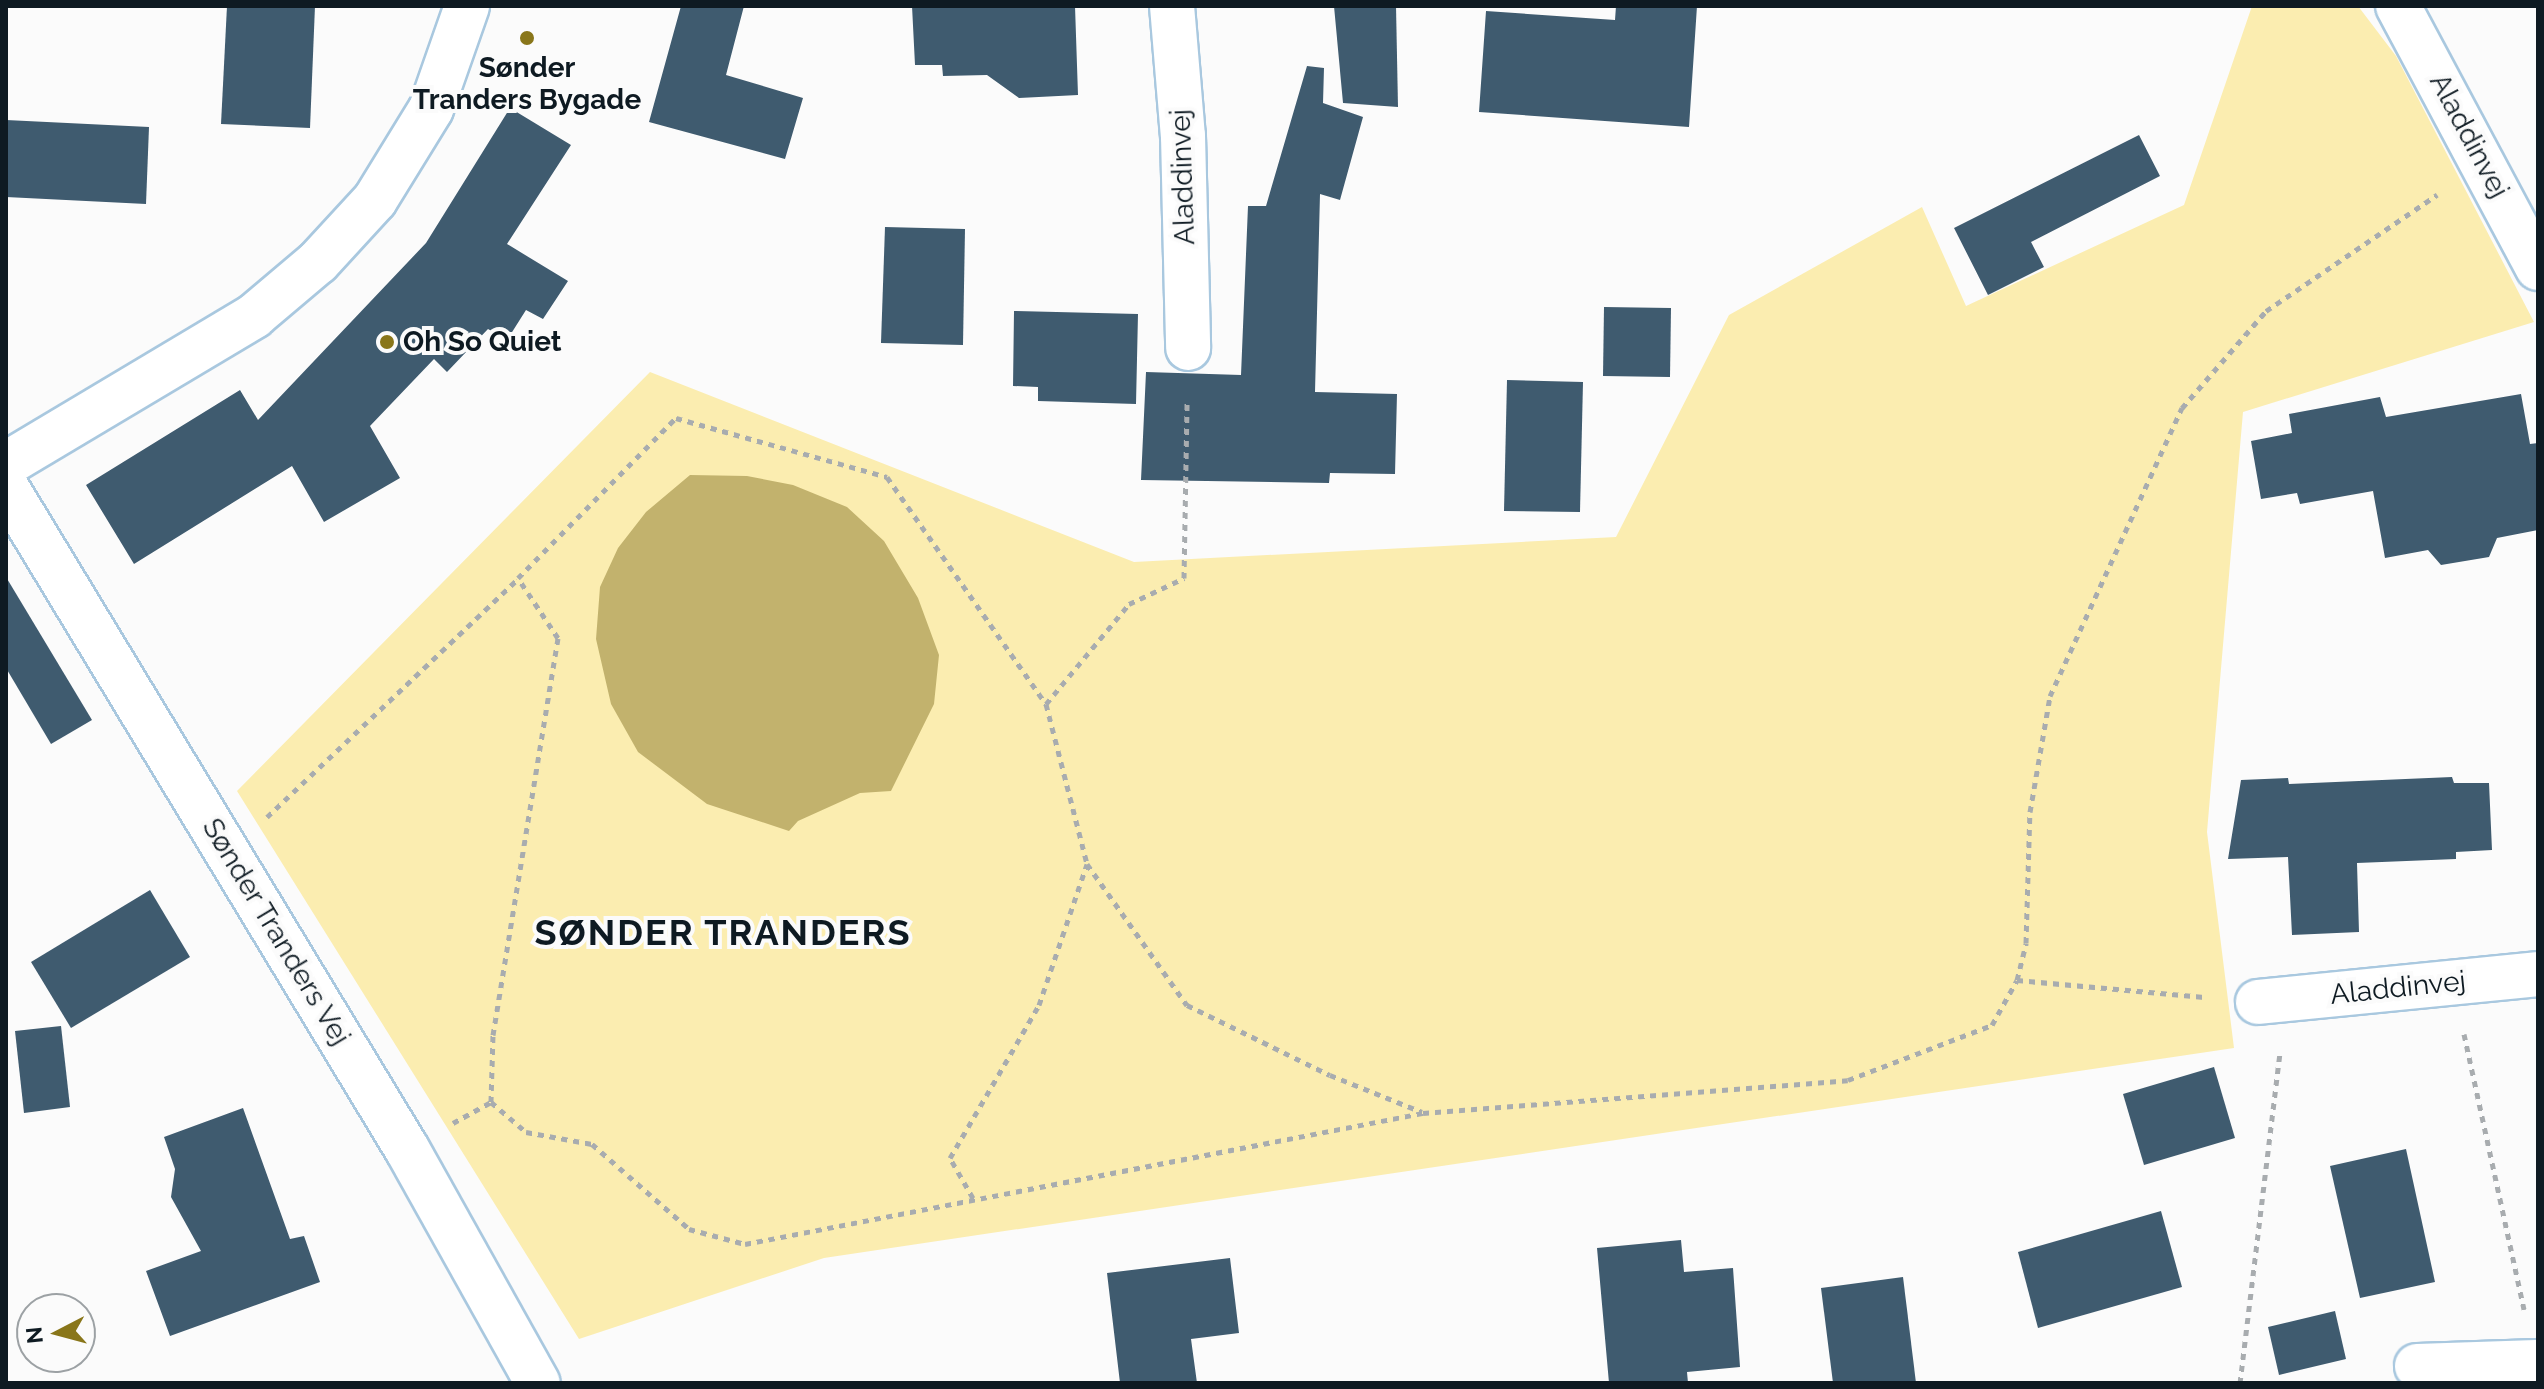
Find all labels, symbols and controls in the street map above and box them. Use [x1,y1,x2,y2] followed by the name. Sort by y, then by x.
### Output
[518,29,536,47] marker: Sønder Tranders Bygade
[413,51,641,117] place label: Sønder Tranders Bygade
[2422,68,2516,204] street label: Aladdinvej
[1164,109,1202,245] street label: Aladdinvej
[403,325,562,359] place label: Oh So Quiet
[378,333,396,351] marker: Oh So Quiet
[194,812,358,1052] street label: Sønder Tranders Vej
[534,911,912,955] district label: SØNDER TRANDERS
[2329,964,2467,1012] street label: Aladdinvej
[16,1293,96,1373] north arrow
[20,1326,48,1345] text: N

